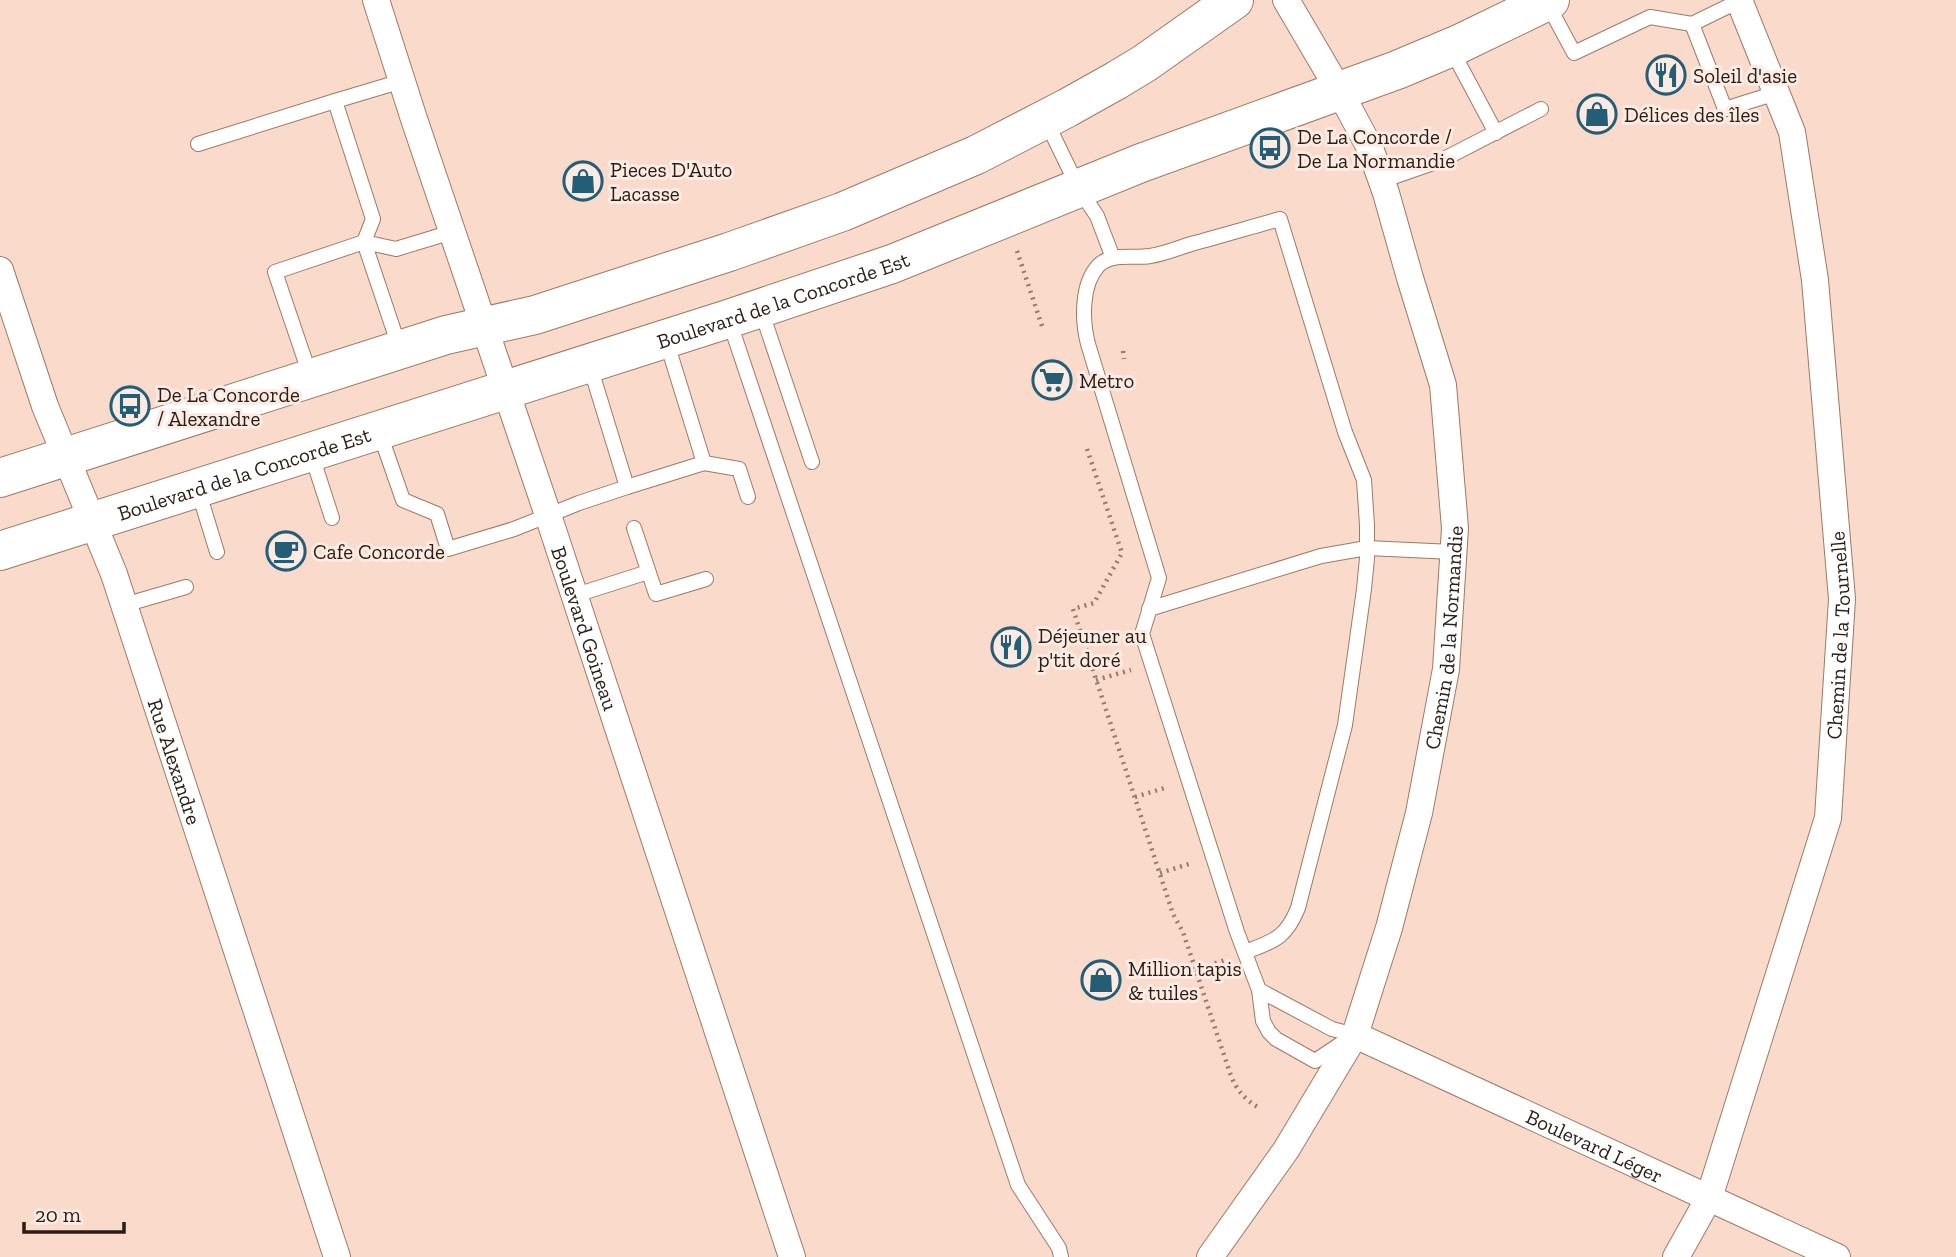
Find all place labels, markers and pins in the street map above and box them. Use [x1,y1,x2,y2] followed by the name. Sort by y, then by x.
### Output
[1645,54,1687,96] restaurant icon: Soleil d'asie
[1693,63,1797,88] place label: Soleil d'asie
[1576,93,1618,135] shop icon: Délices des îles
[1624,102,1760,127] place label: Délices des îles
[1297,124,1455,173] place label: De La Concorde / De La Normandie
[1249,127,1291,169] bus stop icon: De La Concorde / De La Normandie
[610,157,732,206] place label: Pieces D'Auto Lacasse
[562,160,604,202] shop icon: Pieces D'Auto Lacasse
[1031,359,1073,401] supermarket icon: Metro
[1079,368,1134,393] place label: Metro
[157,382,300,431] place label: De La Concorde / Alexandre
[109,385,151,427] bus stop icon: De La Concorde / Alexandre
[265,530,307,572] cafe icon: Cafe Concorde
[313,539,445,564] place label: Cafe Concorde
[1038,623,1147,672] place label: Déjeuner au p'tit doré
[990,626,1032,668] restaurant icon: Déjeuner au p'tit doré
[1128,956,1242,1005] place label: Million tapis & tuiles
[1080,959,1122,1001] shop icon: Million tapis & tuiles

